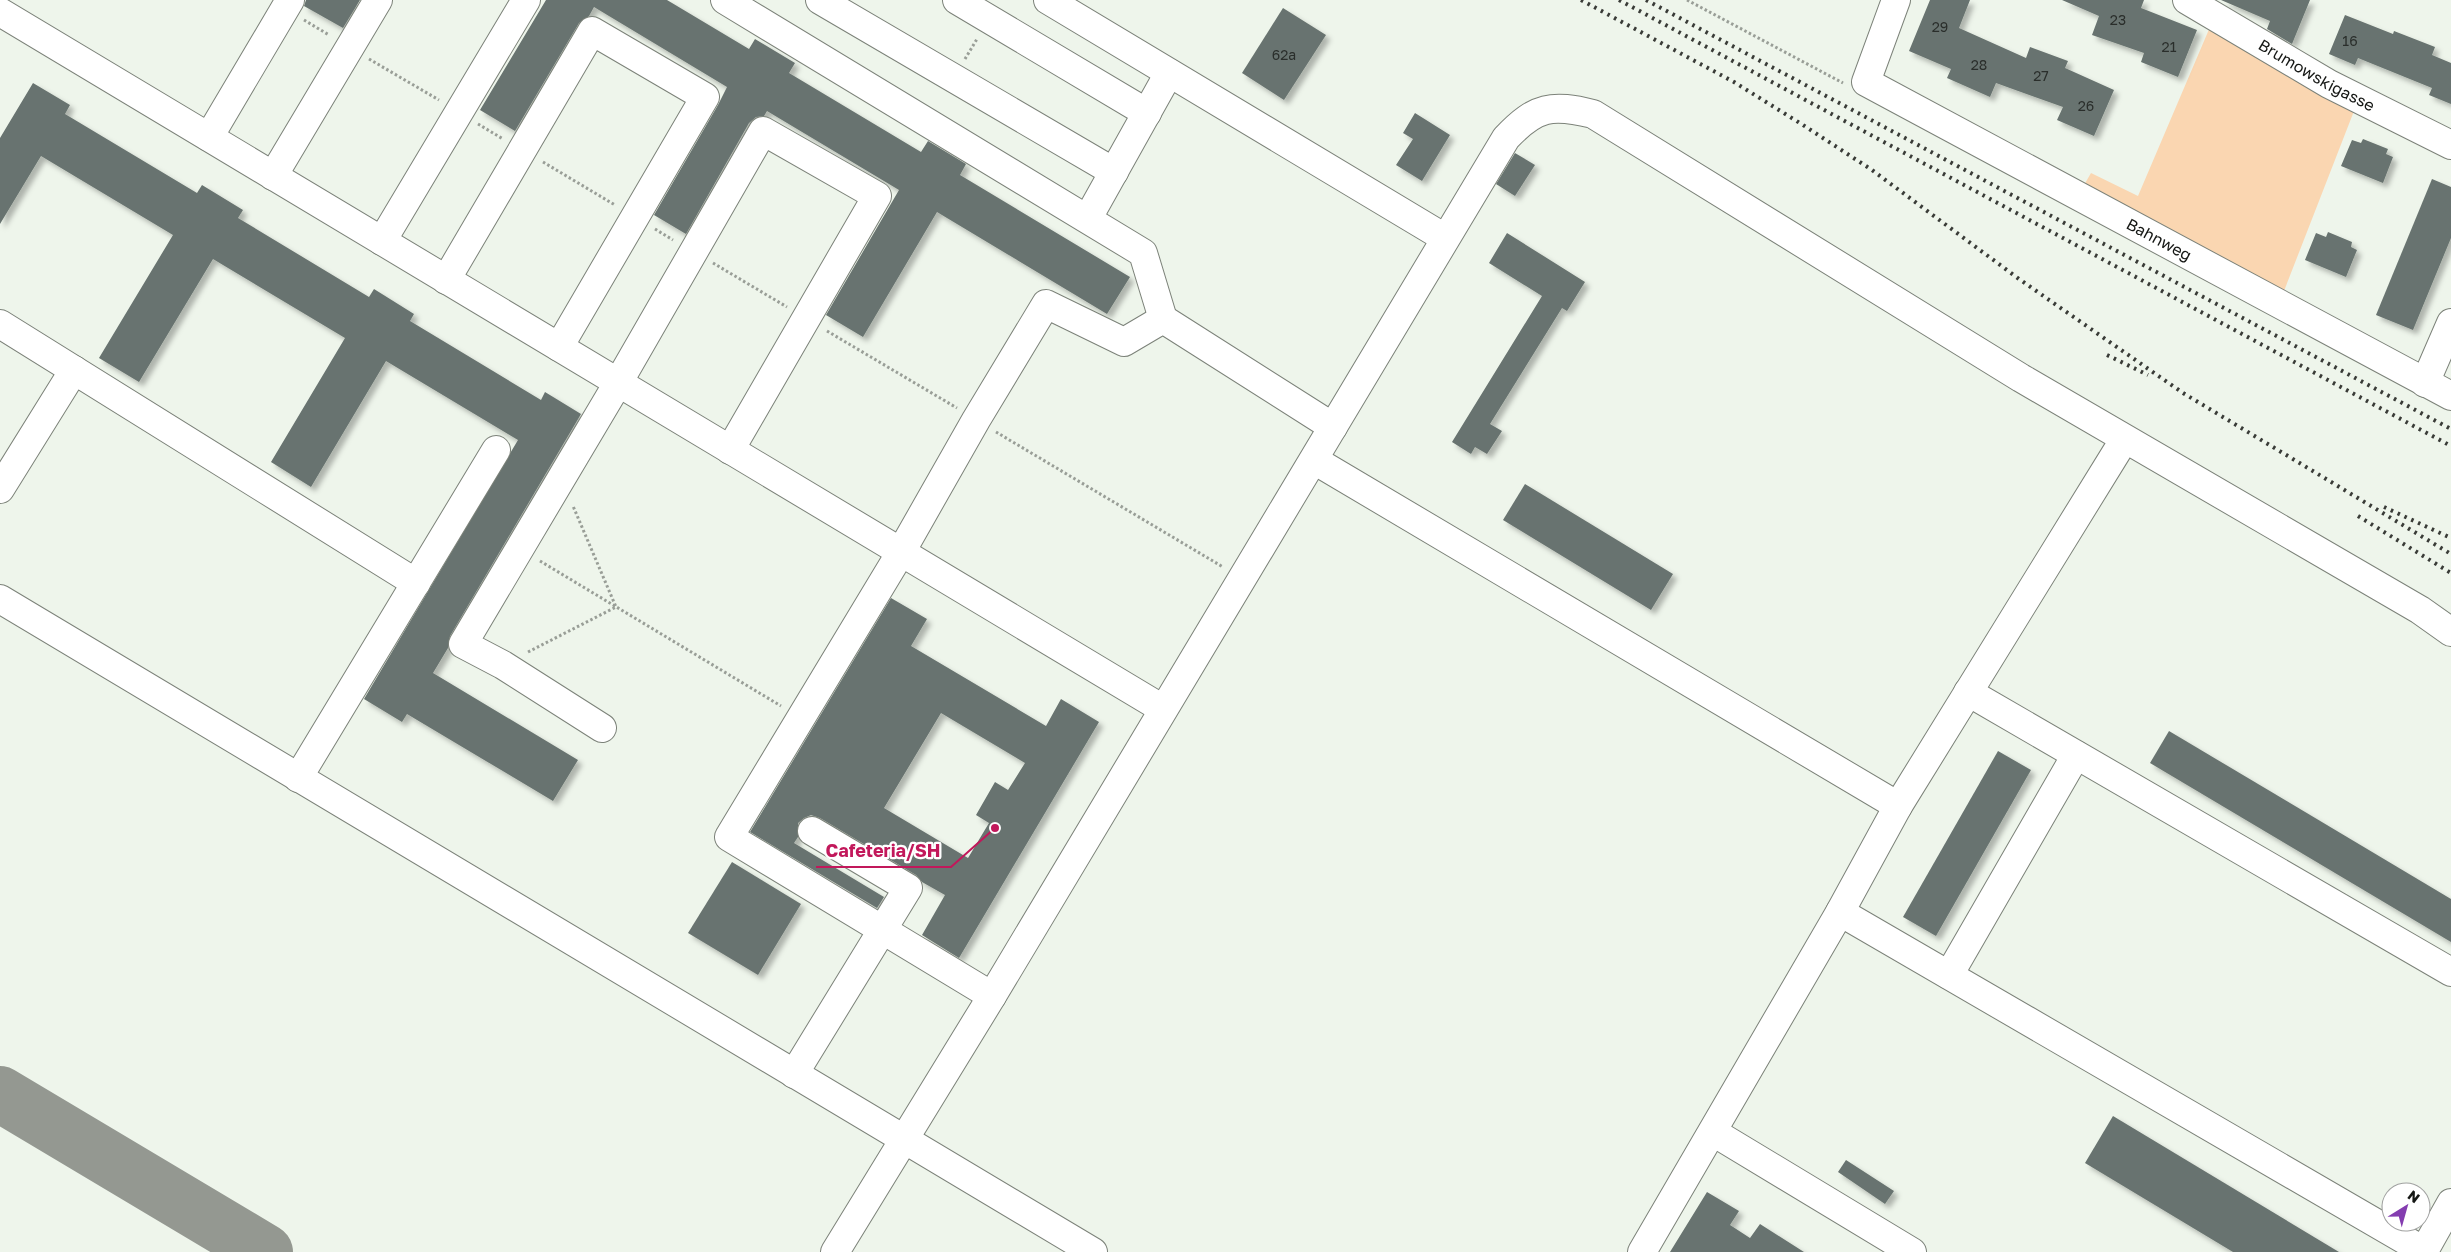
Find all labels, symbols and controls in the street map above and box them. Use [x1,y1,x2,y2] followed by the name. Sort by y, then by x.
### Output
[2110,11,2126,28] house number: 23
[1932,18,1948,35] house number: 29
[2342,32,2358,49] house number: 16
[2255,35,2378,115] street label: Brumowskigasse
[2162,38,2177,55] house number: 21
[1272,46,1296,63] house number: 62a
[1971,56,1987,73] house number: 28
[2033,67,2049,84] house number: 27
[2078,97,2094,114] house number: 26
[2123,214,2195,265] street label: Bahnweg
[816,834,951,867] callout: Cafeteria/SH
[826,839,940,861] text: Cafeteria/SH
[2381,1182,2431,1232] north arrow
[2405,1186,2423,1206] text: N

